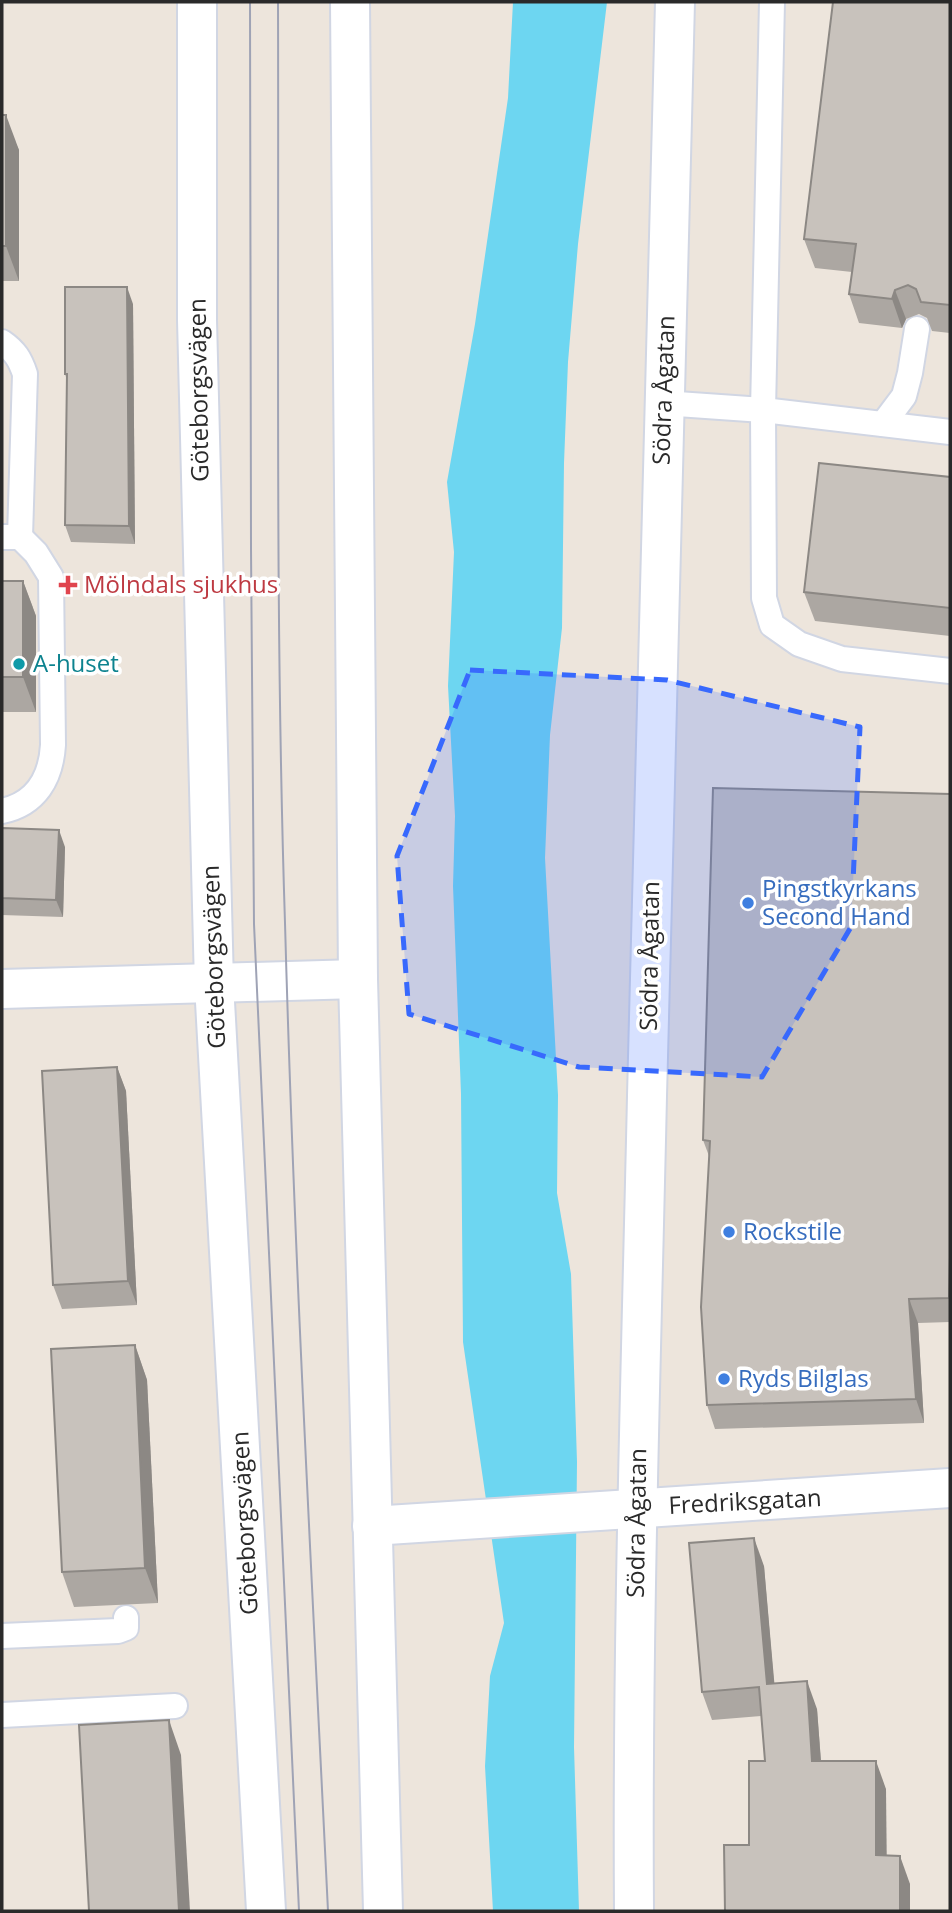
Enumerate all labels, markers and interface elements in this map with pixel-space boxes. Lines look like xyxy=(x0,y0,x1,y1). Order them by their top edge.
street label: Göteborgsvägen xyxy=(179,298,216,482)
street label: Södra Ågatan xyxy=(643,315,682,465)
place label: Mölndals sjukhus xyxy=(84,567,278,600)
marker: Mölndals sjukhus xyxy=(58,575,78,595)
place label: A-huset xyxy=(33,646,119,679)
marker: A-huset xyxy=(11,656,27,672)
street label: Göteborgsvägen xyxy=(193,865,232,1050)
place label: Pingstkyrkans Second Hand xyxy=(762,871,917,932)
street label: Södra Ågatan xyxy=(631,881,666,1031)
marker: Pingstkyrkans Second Hand xyxy=(740,895,756,911)
place label: Rockstile xyxy=(743,1214,842,1247)
marker: Rockstile xyxy=(721,1224,737,1240)
place label: Ryds Bilglas xyxy=(738,1361,869,1394)
marker: Ryds Bilglas xyxy=(716,1371,732,1387)
street label: Göteborgsvägen xyxy=(222,1430,265,1616)
street label: Södra Ågatan xyxy=(618,1448,653,1598)
street label: Fredriksgatan xyxy=(668,1480,822,1521)

